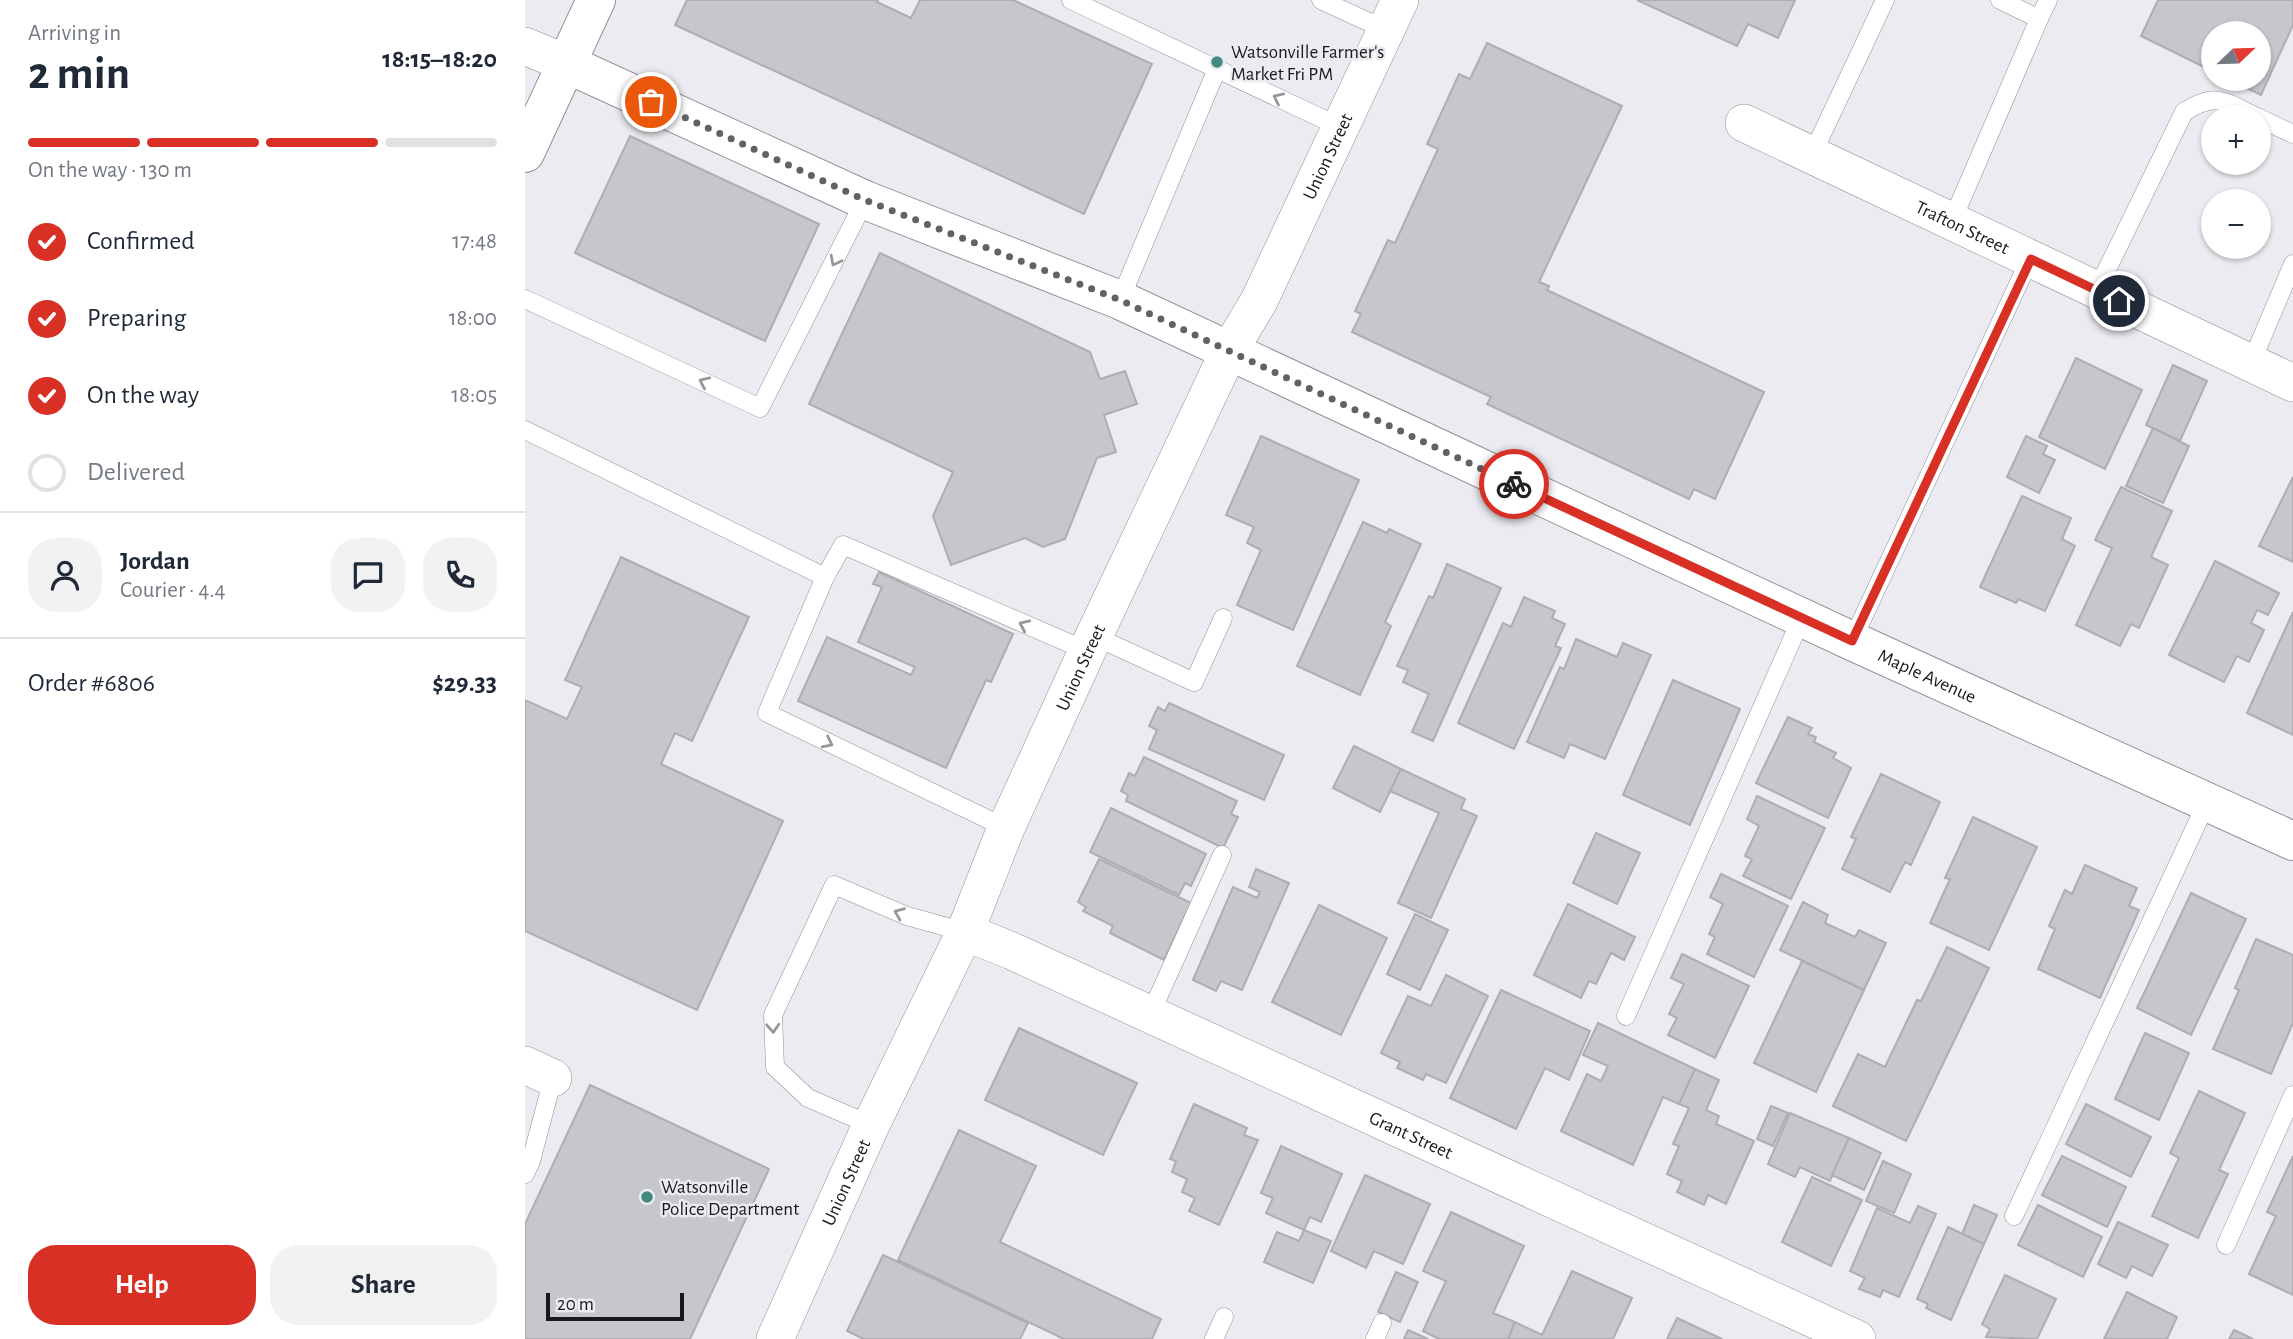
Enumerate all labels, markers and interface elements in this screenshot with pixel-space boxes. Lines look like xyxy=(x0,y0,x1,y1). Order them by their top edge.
north arrow xyxy=(2201,21,2271,91)
map controls xyxy=(2201,21,2271,259)
text: Arriving in xyxy=(28,22,121,45)
place label: Watsonville Farmer's Market Fri PM xyxy=(1231,43,1384,84)
text: 18:15–18:20 xyxy=(382,46,497,72)
text: 2 min xyxy=(28,51,130,97)
marker: Watsonville Farmer's Market Fri PM xyxy=(1209,54,1225,70)
pin xyxy=(621,72,681,132)
icon: bag xyxy=(632,83,670,121)
one-way arrow xyxy=(1273,92,1286,106)
button: + xyxy=(2201,105,2271,175)
street label: Union Street xyxy=(1300,111,1357,203)
text: On the way · 130 m xyxy=(28,159,192,182)
button: − xyxy=(2201,189,2271,259)
street label: Trafton Street xyxy=(1912,198,2012,258)
icon: check xyxy=(28,223,66,261)
text: Confirmed xyxy=(87,228,195,254)
text: 17:48 xyxy=(452,230,497,253)
one-way arrow xyxy=(829,254,843,266)
pin xyxy=(2089,271,2149,331)
icon: home xyxy=(2100,282,2138,320)
icon: check xyxy=(28,300,66,338)
text: Preparing xyxy=(87,305,186,331)
text: 18:00 xyxy=(449,307,497,330)
one-way arrow xyxy=(699,376,711,390)
icon: check xyxy=(28,377,66,415)
text: On the way xyxy=(87,382,199,408)
text: 18:05 xyxy=(451,384,497,407)
courier xyxy=(1479,449,1549,519)
text: Delivered xyxy=(87,459,185,485)
icon: bike xyxy=(1495,465,1533,503)
button: person xyxy=(28,538,102,612)
button: chat xyxy=(331,538,405,612)
button: phone xyxy=(423,538,497,612)
text: Jordan xyxy=(120,548,190,574)
text: Courier · 4.4 xyxy=(120,579,226,602)
one-way arrow xyxy=(1019,619,1031,633)
street label: Union Street xyxy=(1053,622,1109,714)
street label: Maple Avenue xyxy=(1875,646,1979,707)
text: Order #6806 xyxy=(28,670,155,696)
text: $29.33 xyxy=(432,670,497,696)
one-way arrow xyxy=(821,735,833,749)
one-way arrow xyxy=(894,907,906,921)
one-way arrow xyxy=(766,1022,781,1033)
street label: Grant Street xyxy=(1366,1108,1455,1163)
street label: Union Street xyxy=(819,1136,874,1229)
place label: Watsonville Police Department xyxy=(661,1178,799,1219)
marker: Watsonville Police Department xyxy=(639,1189,655,1205)
button: Help xyxy=(28,1245,256,1325)
button: Share xyxy=(270,1245,497,1325)
scale bar xyxy=(546,1290,684,1322)
text: 20 m xyxy=(557,1295,594,1314)

